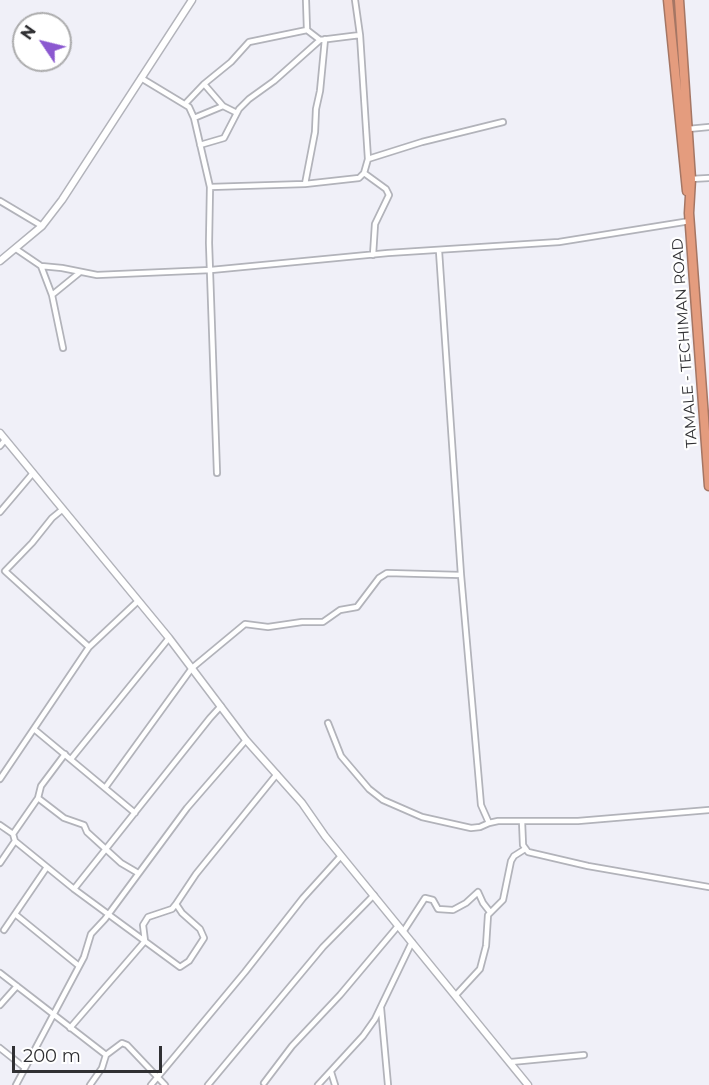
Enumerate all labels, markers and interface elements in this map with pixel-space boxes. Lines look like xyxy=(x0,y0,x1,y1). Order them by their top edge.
north arrow xyxy=(12,12,72,72)
text: N xyxy=(17,22,40,43)
street label: TAMALE - TECHIMAN ROAD xyxy=(669,238,701,448)
scale bar xyxy=(15,1034,165,1072)
text: 200 m xyxy=(23,1045,81,1067)

